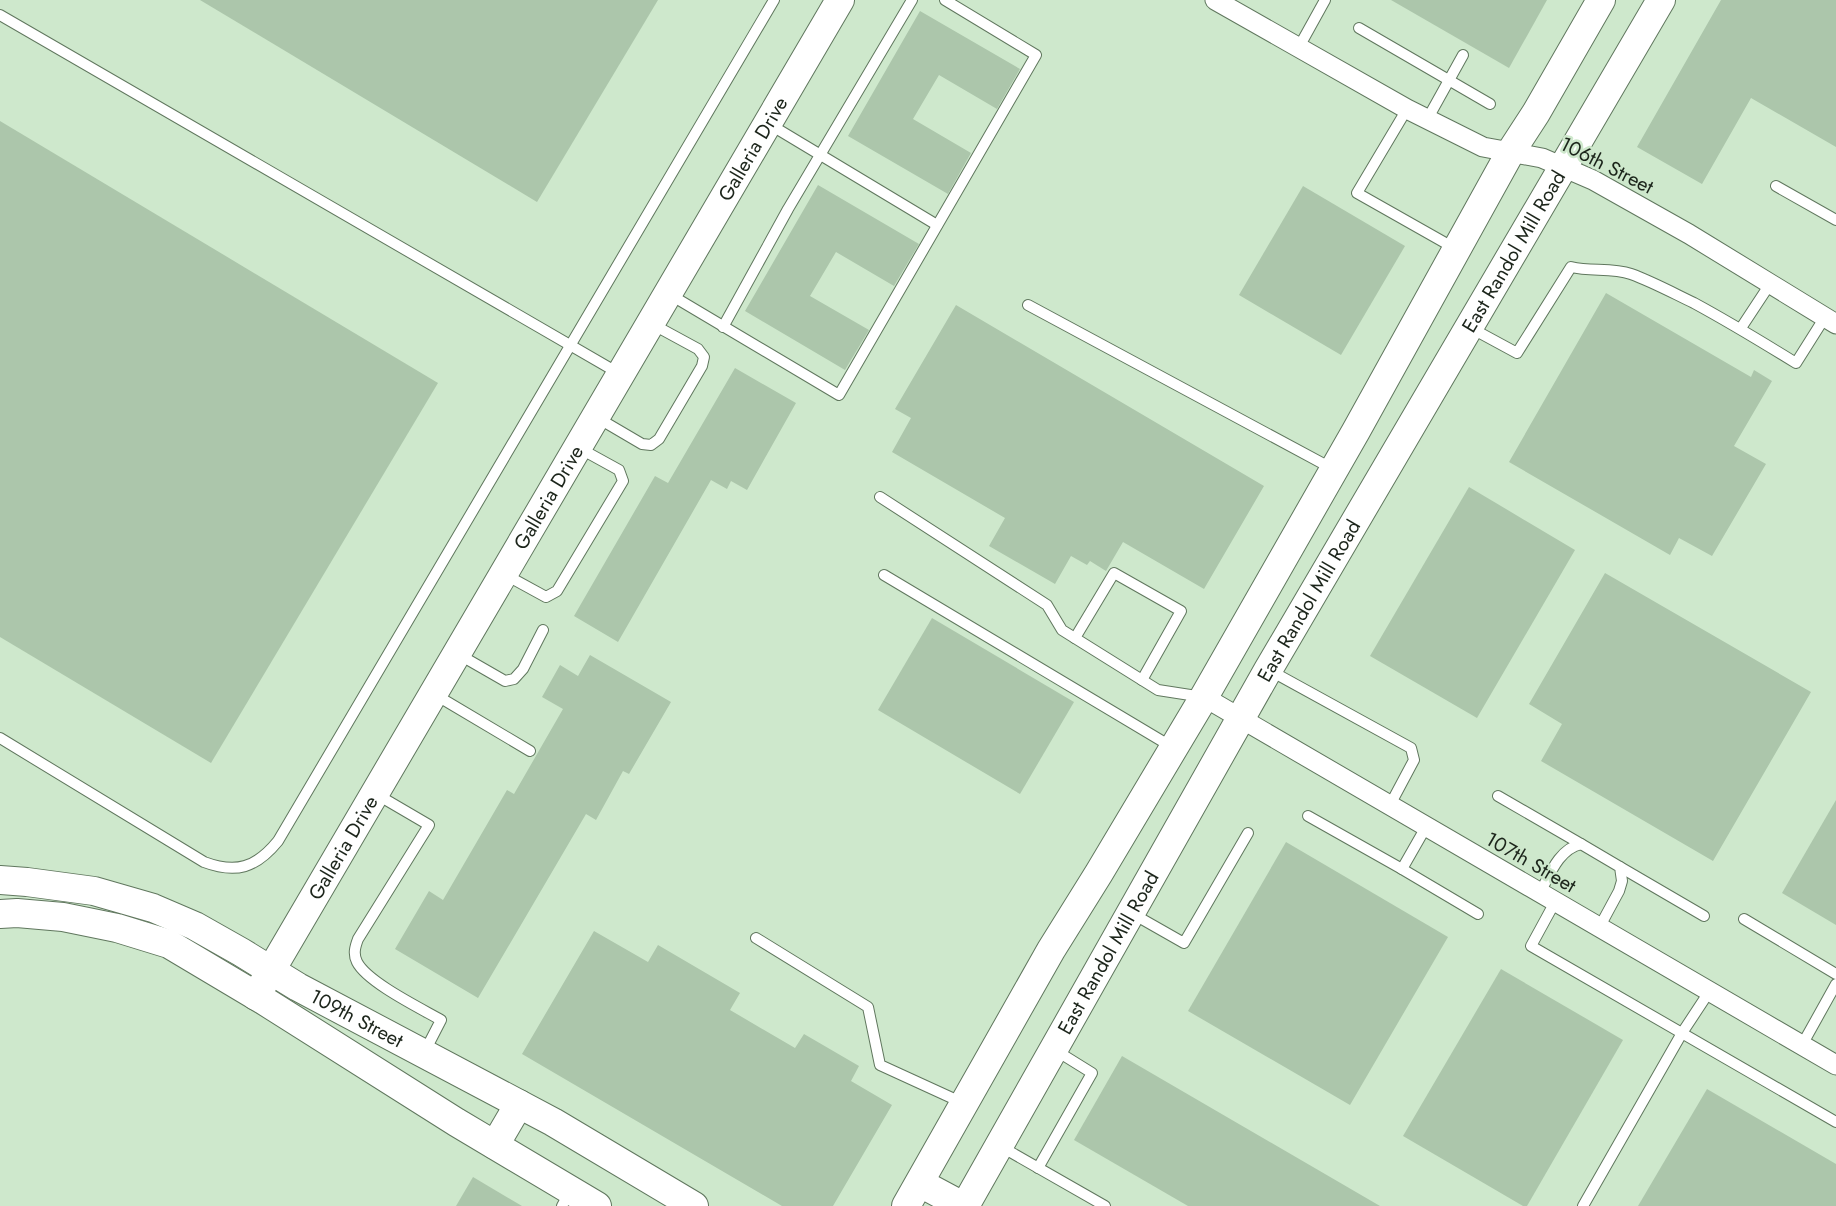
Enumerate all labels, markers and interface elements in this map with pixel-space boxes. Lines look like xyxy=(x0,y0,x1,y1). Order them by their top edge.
street label: Galleria Drive xyxy=(711,91,795,207)
street label: 106th Street xyxy=(1555,129,1659,202)
street label: East Randol Mill Road xyxy=(1455,165,1573,338)
street label: Galleria Drive xyxy=(507,440,591,555)
street label: East Randol Mill Road xyxy=(1250,515,1368,687)
street label: Galleria Drive xyxy=(301,790,385,906)
street label: 107th Street xyxy=(1480,825,1582,900)
street label: East Randol Mill Road xyxy=(1051,866,1166,1040)
street label: 109th Street xyxy=(305,982,408,1055)

